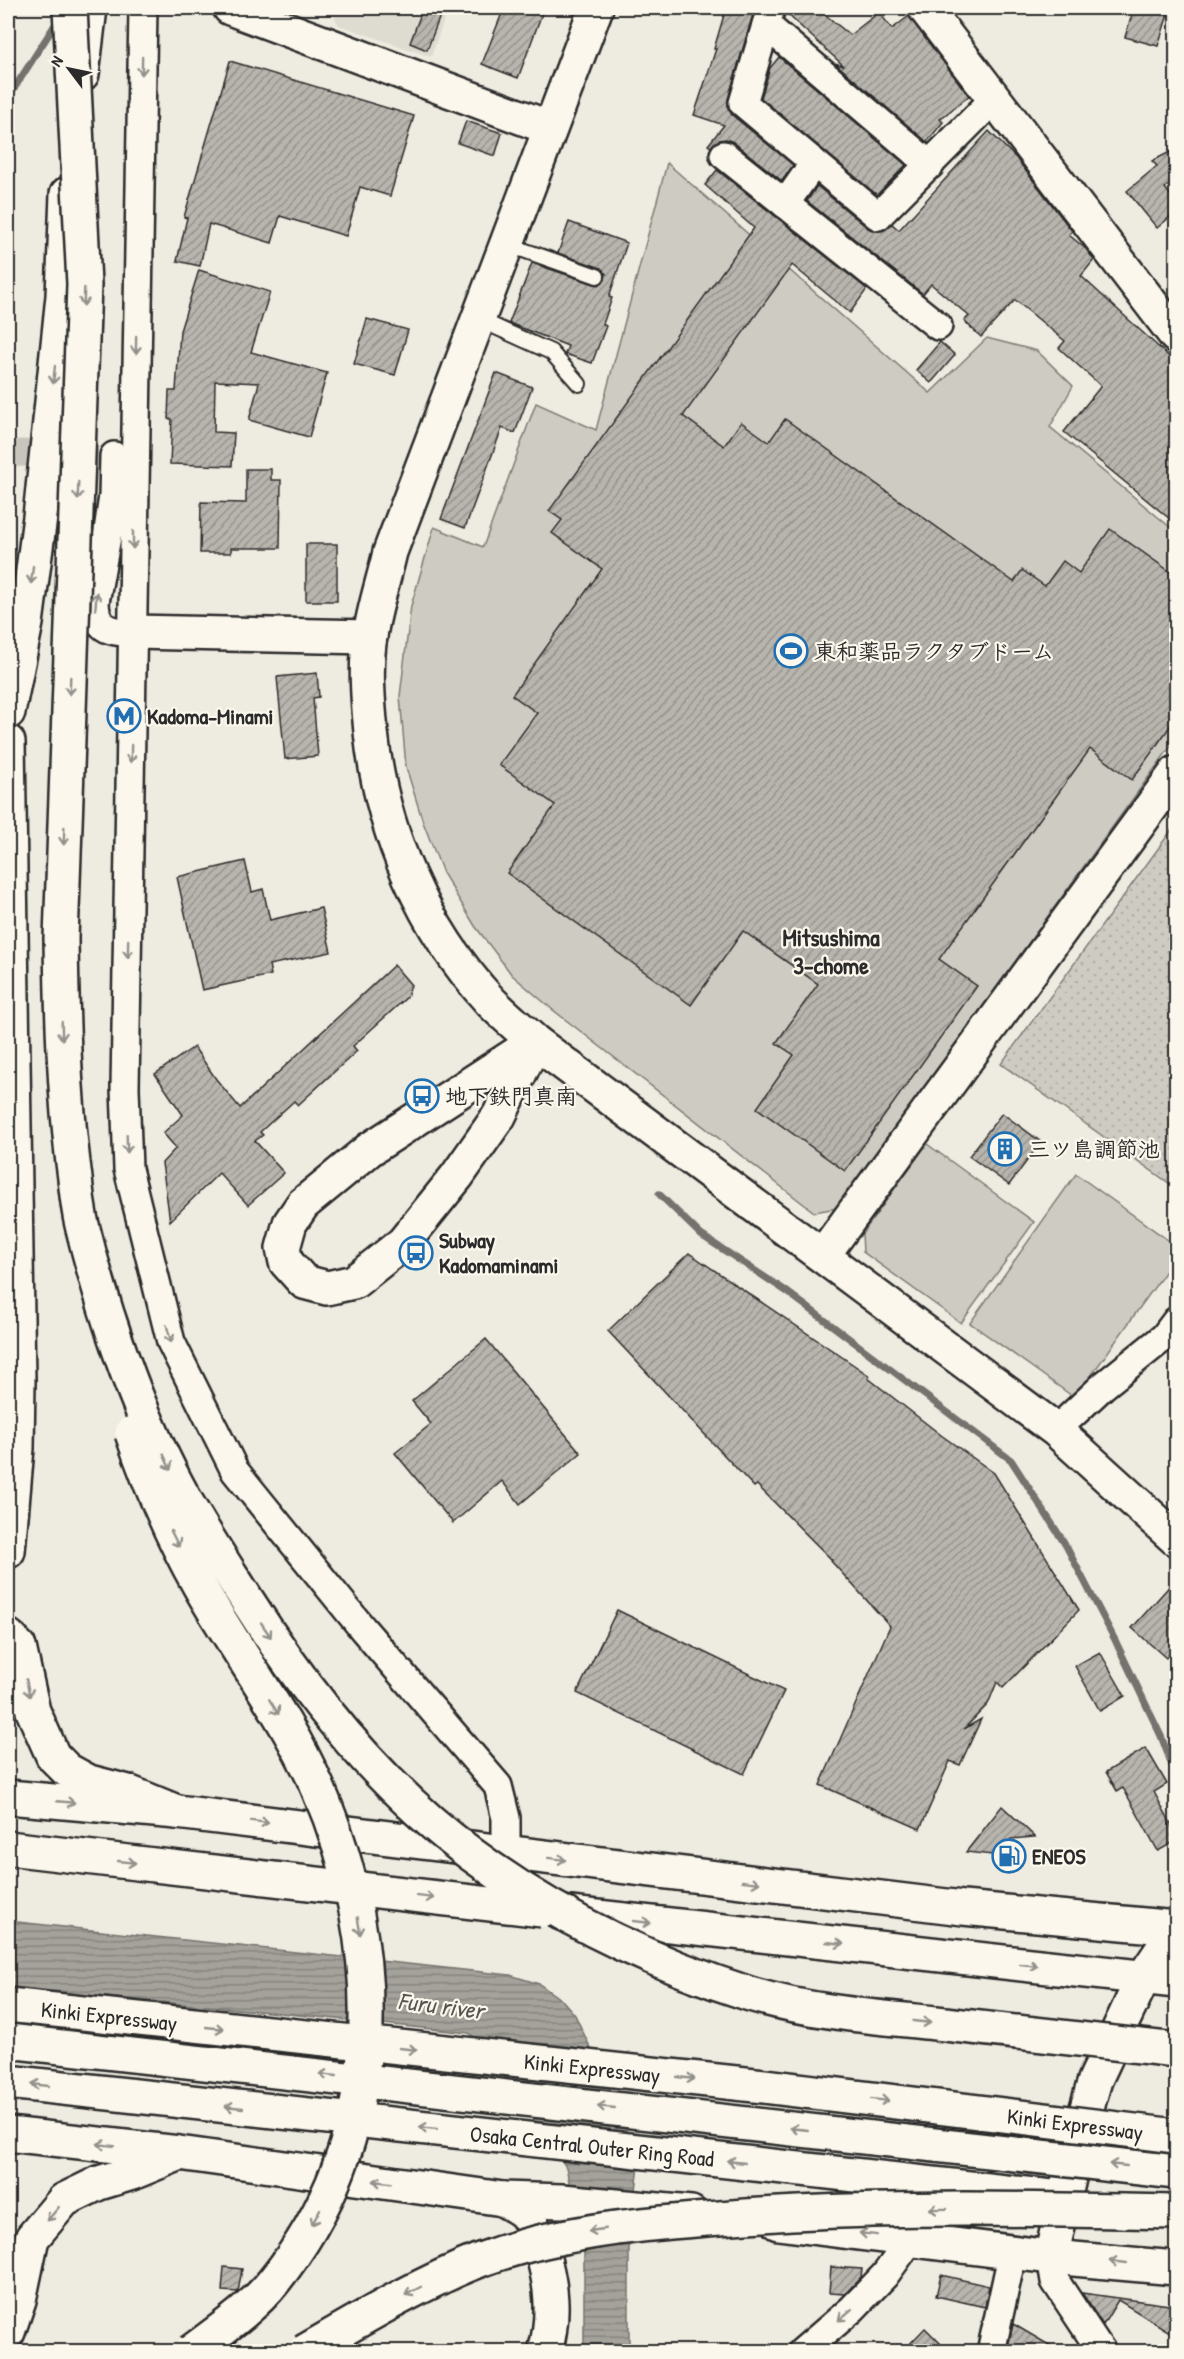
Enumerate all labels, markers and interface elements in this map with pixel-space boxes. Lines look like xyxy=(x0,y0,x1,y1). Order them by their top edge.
north arrow xyxy=(39,39,99,99)
text: N xyxy=(45,51,68,70)
one-way arrow xyxy=(136,55,147,75)
one-way arrow xyxy=(78,286,90,306)
one-way arrow xyxy=(130,334,142,354)
one-way arrow xyxy=(48,364,59,384)
one-way arrow xyxy=(72,481,83,501)
one-way arrow xyxy=(127,529,139,549)
one-way arrow xyxy=(26,565,37,585)
one-way arrow xyxy=(91,592,102,611)
sports icon: 東和薬品ラクタブドーム xyxy=(773,633,809,669)
place label: 東和薬品ラクタブドーム xyxy=(814,636,1054,666)
one-way arrow xyxy=(65,676,76,696)
metro station icon: Kadoma-Minami xyxy=(106,698,142,734)
place label: Kadoma-Minami xyxy=(147,701,274,731)
one-way arrow xyxy=(125,743,137,763)
one-way arrow xyxy=(59,826,70,846)
district label: Mitsushima 3-chome xyxy=(782,921,880,981)
one-way arrow xyxy=(122,938,133,958)
one-way arrow xyxy=(57,1021,68,1041)
bus stop icon: 地下鉄門真南 xyxy=(404,1078,440,1114)
place label: 地下鉄門真南 xyxy=(445,1081,577,1111)
building icon: 三ツ島調節池 xyxy=(987,1131,1023,1167)
one-way arrow xyxy=(122,1133,133,1153)
place label: 三ツ島調節池 xyxy=(1028,1134,1160,1164)
place label: Subway Kadomaminami xyxy=(439,1225,559,1280)
bus stop icon: Subway Kadomaminami xyxy=(398,1235,434,1271)
one-way arrow xyxy=(164,1324,175,1343)
one-way arrow xyxy=(161,1453,173,1471)
one-way arrow xyxy=(170,1529,181,1547)
one-way arrow xyxy=(260,1621,272,1637)
one-way arrow xyxy=(23,1678,34,1698)
one-way arrow xyxy=(268,1698,280,1715)
one-way arrow xyxy=(55,1797,75,1808)
one-way arrow xyxy=(249,1817,269,1828)
fuel station icon: ENEOS xyxy=(991,1838,1027,1874)
place label: ENEOS xyxy=(1032,1841,1086,1871)
one-way arrow xyxy=(547,1854,567,1865)
one-way arrow xyxy=(116,1857,136,1868)
one-way arrow xyxy=(741,1877,760,1888)
one-way arrow xyxy=(414,1891,434,1902)
one-way arrow xyxy=(354,1916,365,1936)
one-way arrow xyxy=(631,1916,651,1927)
one-way arrow xyxy=(825,1938,845,1949)
one-way arrow xyxy=(1019,1960,1039,1971)
water label: Furu river xyxy=(396,1984,488,2026)
street label: Kinki Expressway xyxy=(39,1994,179,2038)
one-way arrow xyxy=(912,2017,932,2028)
one-way arrow xyxy=(204,2022,224,2033)
one-way arrow xyxy=(398,2043,418,2054)
street label: Kinki Expressway xyxy=(522,2046,662,2090)
one-way arrow xyxy=(319,2069,339,2080)
one-way arrow xyxy=(675,2072,695,2083)
one-way arrow xyxy=(31,2080,51,2091)
one-way arrow xyxy=(869,2094,889,2105)
one-way arrow xyxy=(225,2101,245,2112)
one-way arrow xyxy=(596,2101,616,2112)
street label: Kinki Expressway xyxy=(1005,2101,1145,2147)
street label: Osaka Central Outer Ring Road xyxy=(469,2118,716,2174)
one-way arrow xyxy=(419,2122,439,2133)
one-way arrow xyxy=(790,2123,810,2134)
one-way arrow xyxy=(96,2139,116,2150)
one-way arrow xyxy=(726,2156,746,2167)
one-way arrow xyxy=(1109,2159,1129,2170)
one-way arrow xyxy=(373,2177,393,2188)
one-way arrow xyxy=(929,2203,949,2215)
one-way arrow xyxy=(46,2206,59,2222)
one-way arrow xyxy=(310,2208,322,2226)
one-way arrow xyxy=(588,2225,608,2236)
one-way arrow xyxy=(858,2228,878,2239)
one-way arrow xyxy=(1109,2256,1129,2267)
one-way arrow xyxy=(405,2285,422,2297)
one-way arrow xyxy=(838,2308,853,2322)

